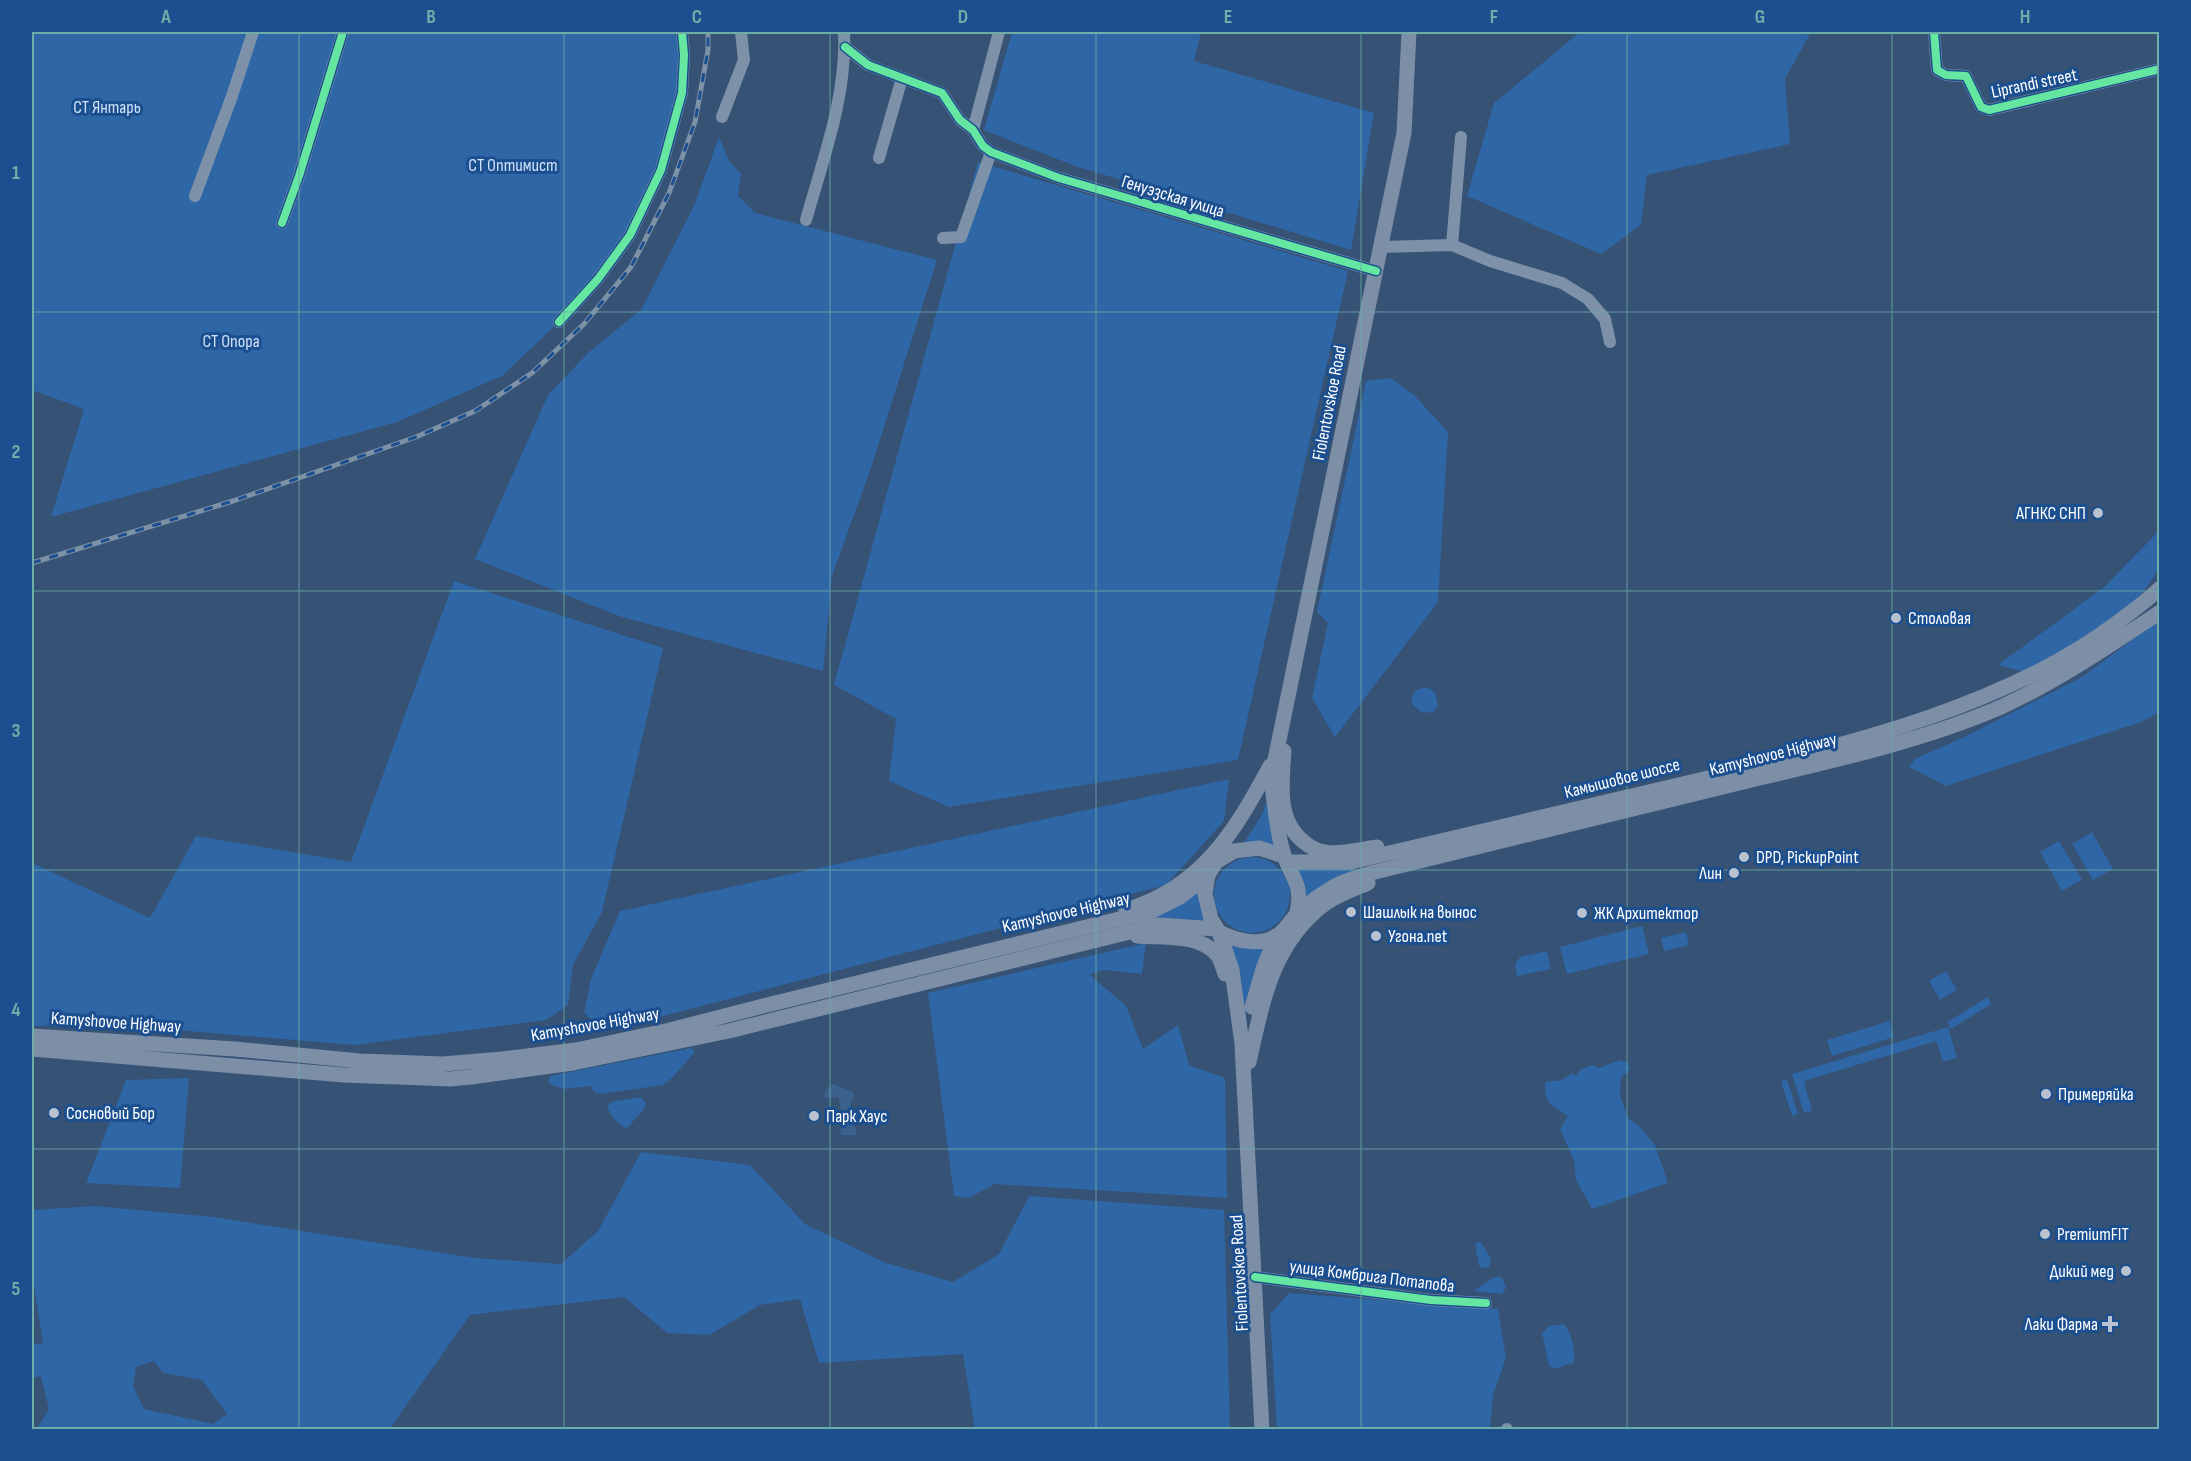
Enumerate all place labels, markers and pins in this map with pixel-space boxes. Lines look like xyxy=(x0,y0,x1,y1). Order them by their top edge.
place label: АГНКС СНП xyxy=(2015,503,2086,524)
marker: АГНКС СНП xyxy=(2091,506,2105,520)
place label: Столовая xyxy=(1908,608,1971,629)
marker: Столовая xyxy=(1889,611,1903,625)
place label: DPD, PickupPoint xyxy=(1756,847,1859,868)
marker: DPD, PickupPoint xyxy=(1737,850,1751,864)
place label: Лин xyxy=(1698,863,1722,884)
marker: Лин xyxy=(1727,866,1741,880)
place label: Шашлык на вынос xyxy=(1363,902,1477,923)
place label: ЖК Архитектор xyxy=(1594,903,1698,924)
marker: Шашлык на вынос xyxy=(1344,905,1358,919)
marker: ЖК Архитектор xyxy=(1575,906,1589,920)
place label: Угона.net xyxy=(1388,926,1448,947)
marker: Угона.net xyxy=(1369,929,1383,943)
place label: Примеряйка xyxy=(2058,1084,2134,1105)
marker: Примеряйка xyxy=(2039,1087,2053,1101)
place label: Сосновый Бор xyxy=(66,1103,155,1124)
marker: Сосновый Бор xyxy=(47,1106,61,1120)
place label: Парк Хаус xyxy=(826,1106,888,1127)
marker: Парк Хаус xyxy=(807,1109,821,1123)
place label: PremiumFIT xyxy=(2057,1224,2129,1245)
marker: PremiumFIT xyxy=(2038,1227,2052,1241)
place label: Дикий мед xyxy=(2050,1261,2114,1282)
marker: Дикий мед xyxy=(2119,1264,2133,1278)
place label: Лаки Фарма xyxy=(2024,1314,2098,1335)
marker: Лаки Фарма xyxy=(2103,1317,2117,1331)

